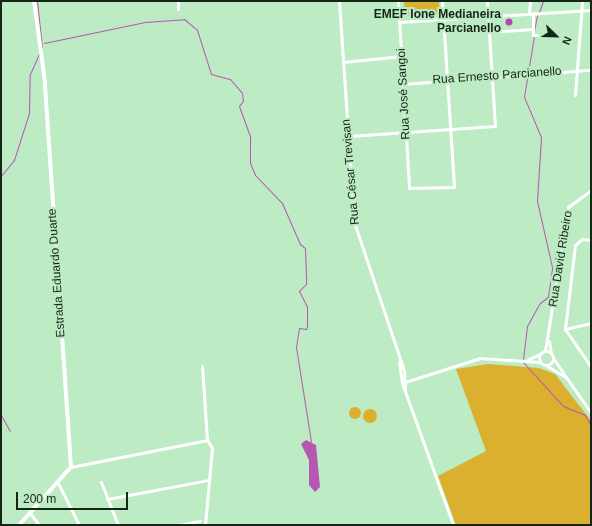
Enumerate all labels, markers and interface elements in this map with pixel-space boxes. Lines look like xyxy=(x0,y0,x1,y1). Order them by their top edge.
place label: EMEF Ione Medianeira Parcianello xyxy=(374,8,501,36)
north arrow xyxy=(536,16,576,56)
marker: EMEF Ione Medianeira Parcianello xyxy=(504,17,514,27)
text: N xyxy=(560,35,574,47)
street label: Rua José Sangoi xyxy=(394,48,414,140)
street label: Rua Ernesto Parcianello xyxy=(432,64,562,88)
street label: Rua César Trevisan xyxy=(339,118,363,226)
street label: Estrada Eduardo Duarte xyxy=(45,208,69,338)
street label: Rua David Ribeiro xyxy=(546,210,576,308)
scale bar xyxy=(18,484,130,510)
text: 200 m xyxy=(23,492,56,506)

